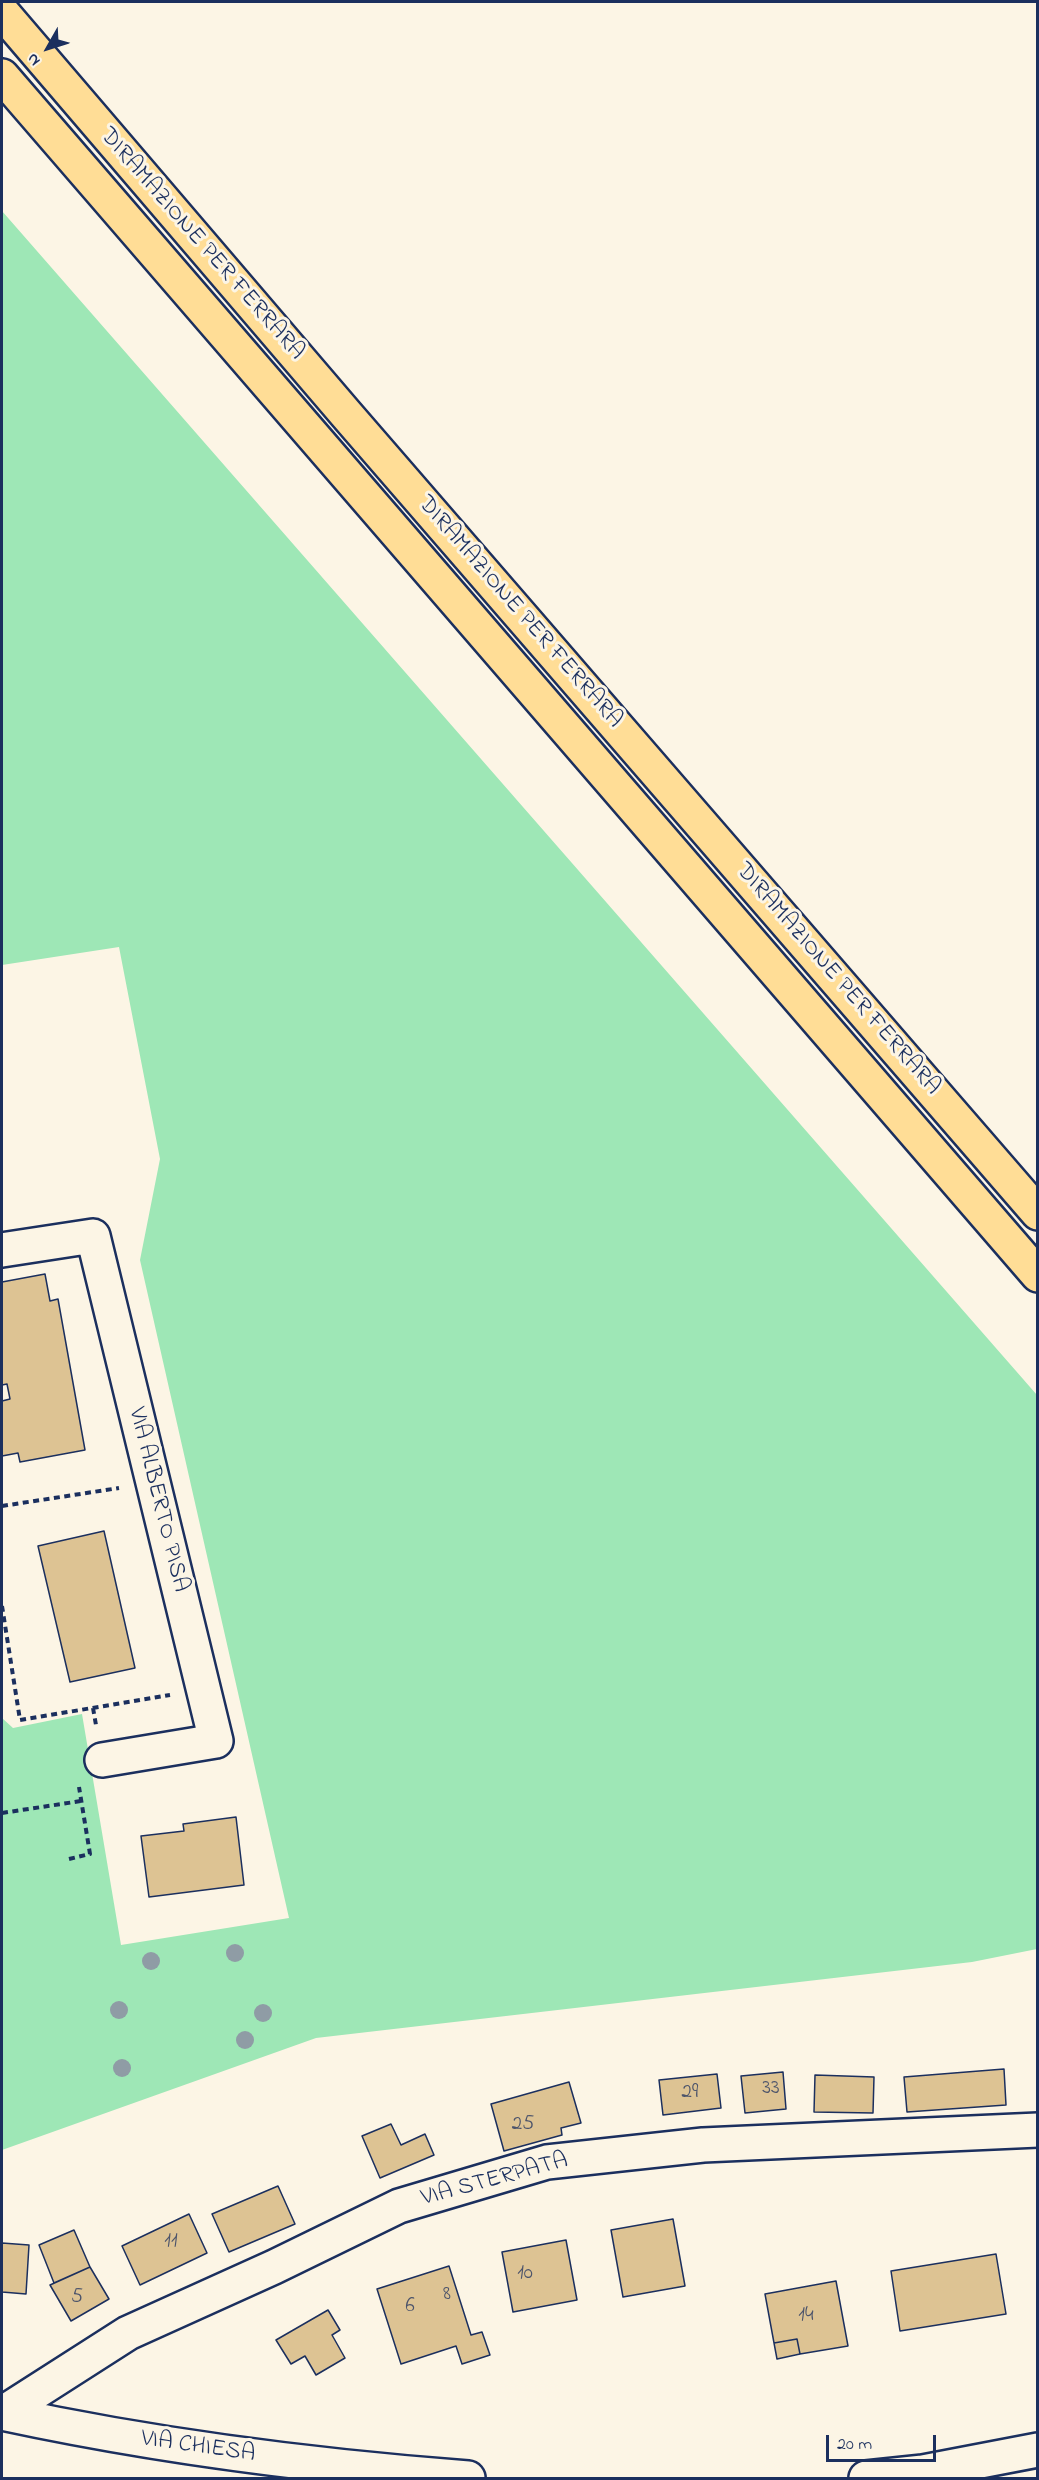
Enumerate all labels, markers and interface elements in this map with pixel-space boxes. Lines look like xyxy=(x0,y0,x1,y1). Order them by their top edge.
north arrow xyxy=(18,18,78,78)
text: N xyxy=(21,48,47,71)
street label: DIRAMAZIONE PER FERRARA xyxy=(92,123,310,367)
street label: DIRAMAZIONE PER FERRARA xyxy=(410,491,628,735)
street label: DIRAMAZIONE PER FERRARA xyxy=(728,858,946,1102)
street label: VIA ALBERTO PISA xyxy=(120,1405,194,1595)
house number: 33 xyxy=(762,2077,780,2103)
house number: 29 xyxy=(682,2081,698,2107)
house number: 25 xyxy=(512,2113,534,2139)
street label: VIA STERPATA xyxy=(419,2148,571,2214)
house number: 11 xyxy=(164,2230,178,2256)
house number: 10 xyxy=(517,2262,533,2288)
house number: 8 xyxy=(443,2283,451,2309)
house number: 5 xyxy=(71,2286,83,2312)
house number: 6 xyxy=(405,2295,415,2321)
house number: 14 xyxy=(798,2304,814,2330)
scale bar xyxy=(829,2423,938,2461)
street label: VIA CHIESA xyxy=(139,2426,257,2470)
text: 20 m xyxy=(837,2432,872,2458)

